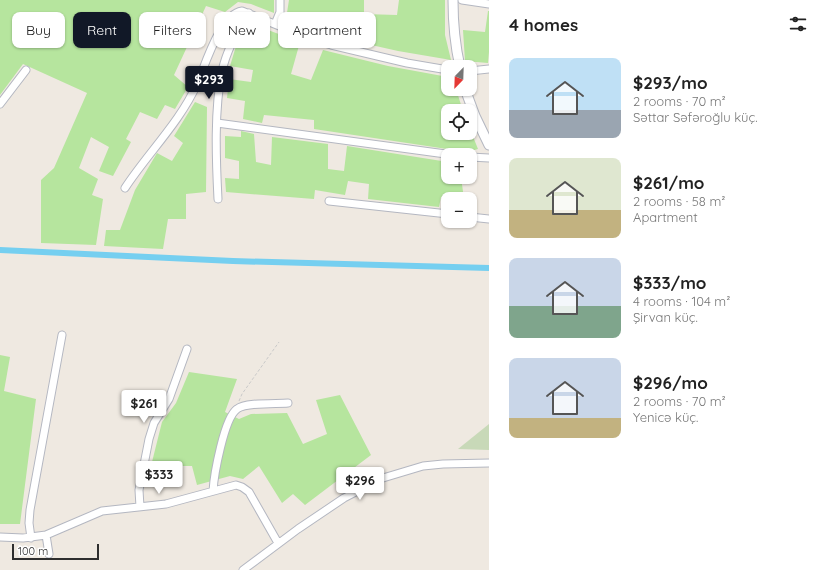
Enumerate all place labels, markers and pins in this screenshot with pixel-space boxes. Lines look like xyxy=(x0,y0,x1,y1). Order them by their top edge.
pin: $293 xyxy=(185,66,233,100)
pin: $261 xyxy=(120,390,168,424)
pin: $333 xyxy=(135,461,183,495)
pin: $296 xyxy=(336,467,384,501)

